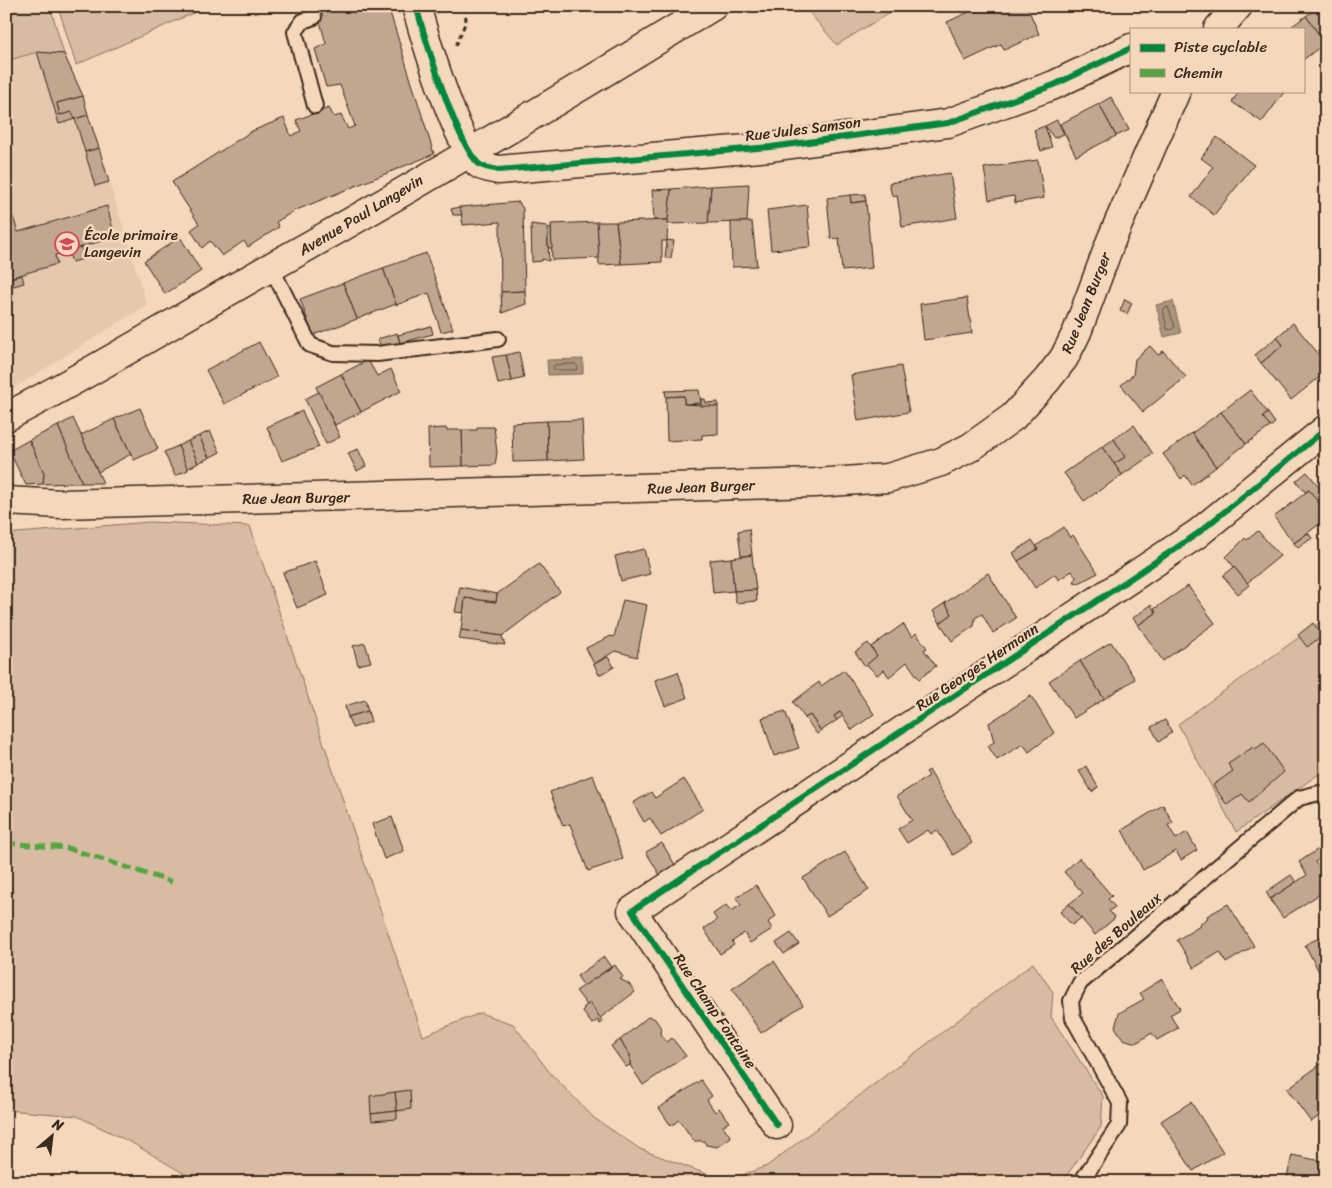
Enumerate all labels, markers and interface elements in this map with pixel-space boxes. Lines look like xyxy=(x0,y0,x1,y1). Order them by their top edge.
legend xyxy=(1130,28,1304,92)
text: Piste cyclable xyxy=(1174,34,1267,60)
text: Chemin xyxy=(1174,60,1223,86)
street label: Rue Jules Samson xyxy=(744,109,862,149)
street label: Avenue Paul Langevin xyxy=(293,167,428,263)
place label: École primaire Langevin xyxy=(84,222,178,265)
school or university icon: École primaire Langevin xyxy=(54,231,80,257)
street label: Rue Jean Burger xyxy=(1054,248,1118,358)
street label: Rue Jean Burger xyxy=(647,472,756,502)
street label: Rue Jean Burger xyxy=(242,484,351,512)
street label: Rue Georges Hermann xyxy=(910,616,1044,718)
street label: Rue des Bouleaux xyxy=(1064,885,1168,980)
street label: Rue Champ Fontaine xyxy=(667,948,764,1074)
north arrow xyxy=(28,1110,78,1160)
text: N xyxy=(47,1111,68,1138)

